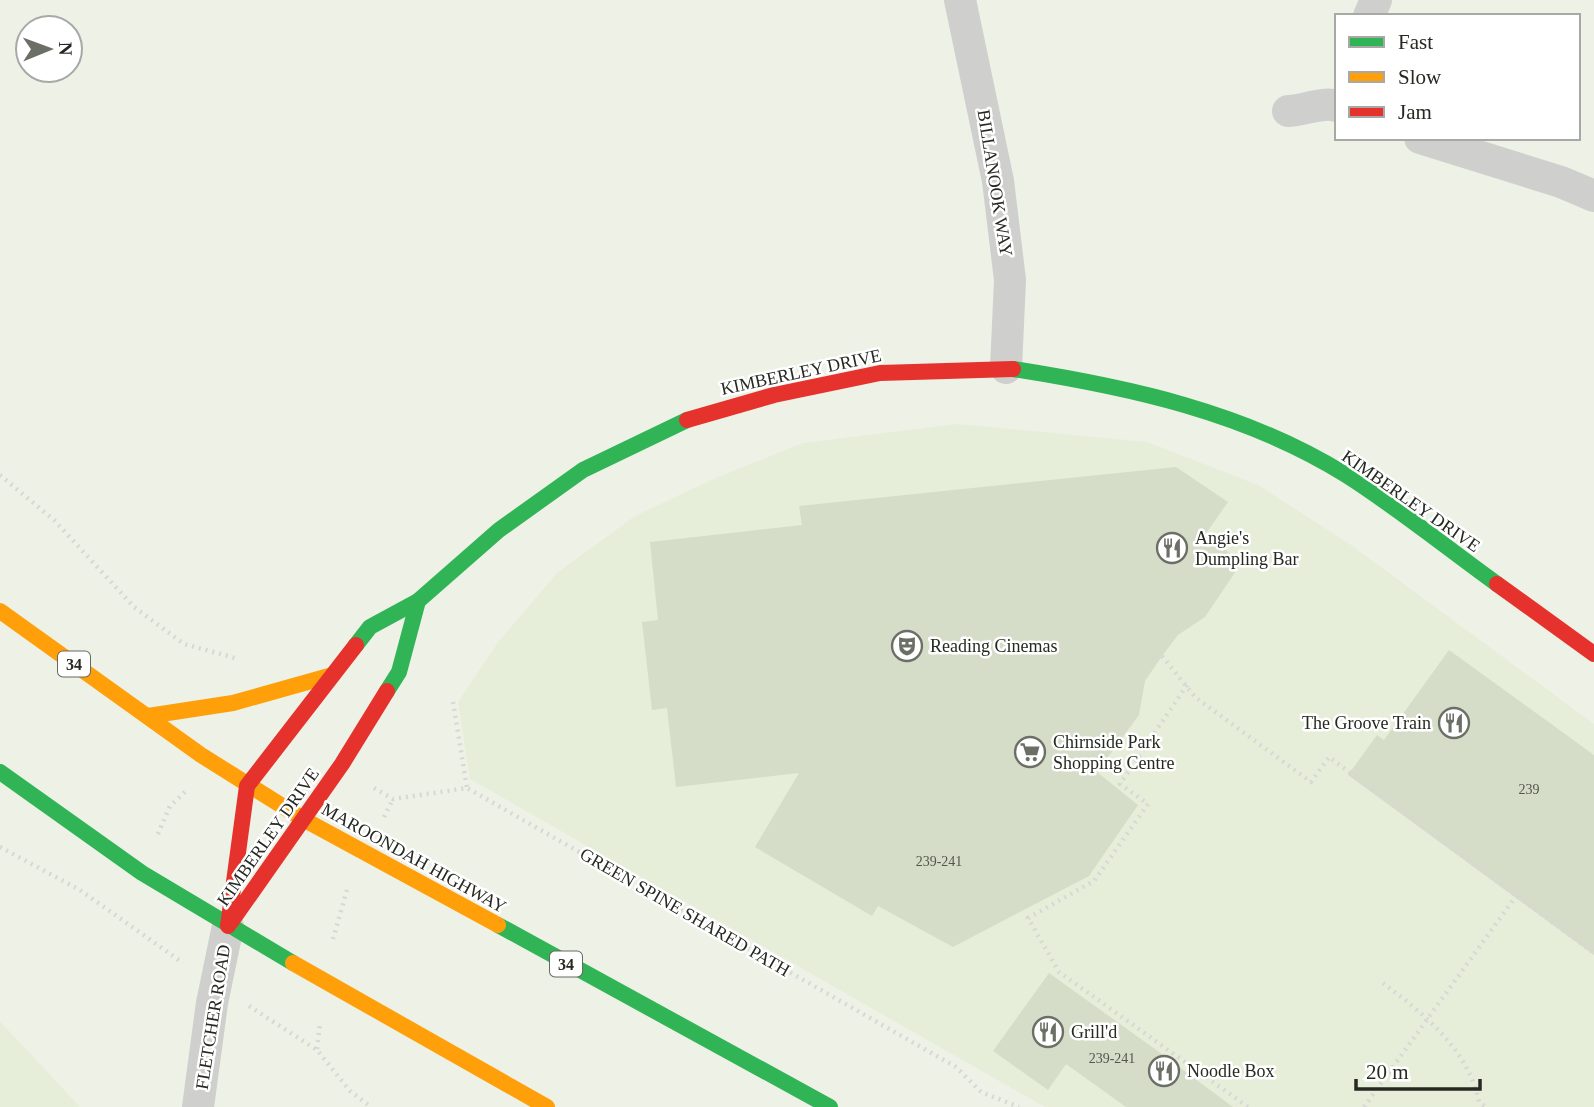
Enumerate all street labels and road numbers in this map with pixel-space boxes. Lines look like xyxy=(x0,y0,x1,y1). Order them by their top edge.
street label: BILLANOOK WAY xyxy=(974,108,1016,258)
street label: KIMBERLEY DRIVE xyxy=(719,345,883,399)
street label: KIMBERLEY DRIVE xyxy=(1338,446,1484,556)
road number: 34 xyxy=(58,652,90,677)
street label: KIMBERLEY DRIVE xyxy=(213,764,323,910)
street label: MAROONDAH HIGHWAY xyxy=(318,799,510,917)
street label: GREEN SPINE SHARED PATH xyxy=(577,844,793,980)
street label: FLETCHER ROAD xyxy=(192,943,234,1091)
road number: 34 xyxy=(550,952,582,976)

